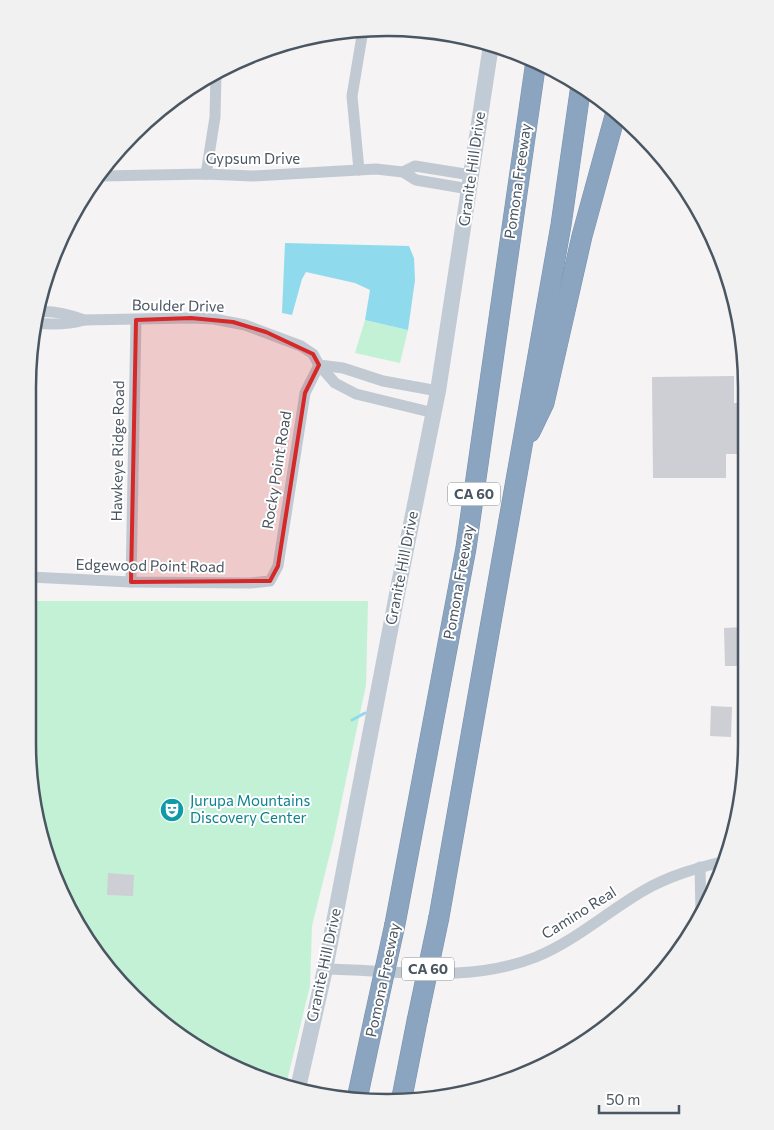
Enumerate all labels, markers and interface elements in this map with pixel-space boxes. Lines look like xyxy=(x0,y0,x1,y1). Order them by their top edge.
street label: Granite Hill Drive xyxy=(454,110,488,227)
street label: Pomona Freeway xyxy=(500,122,534,240)
street label: Gypsum Drive xyxy=(206,149,300,167)
street label: Boulder Drive xyxy=(132,295,225,315)
street label: Hawkeye Ridge Road xyxy=(107,380,127,522)
street label: Rocky Point Road xyxy=(258,410,294,530)
road number: CA 60 xyxy=(448,482,500,506)
street label: Granite Hill Drive xyxy=(381,509,421,626)
street label: Pomona Freeway xyxy=(439,523,477,641)
street label: Edgewood Point Road xyxy=(75,555,225,575)
place label: Jurupa Mountains Discovery Center xyxy=(190,791,310,826)
theatre icon: Jurupa Mountains Discovery Center xyxy=(159,797,185,823)
street label: Camino Real xyxy=(538,882,619,942)
street label: Granite Hill Drive xyxy=(302,906,344,1023)
street label: Pomona Freeway xyxy=(361,921,403,1039)
road number: CA 60 xyxy=(402,958,454,981)
scale bar xyxy=(599,1082,679,1114)
text: 50 m xyxy=(606,1090,640,1108)

